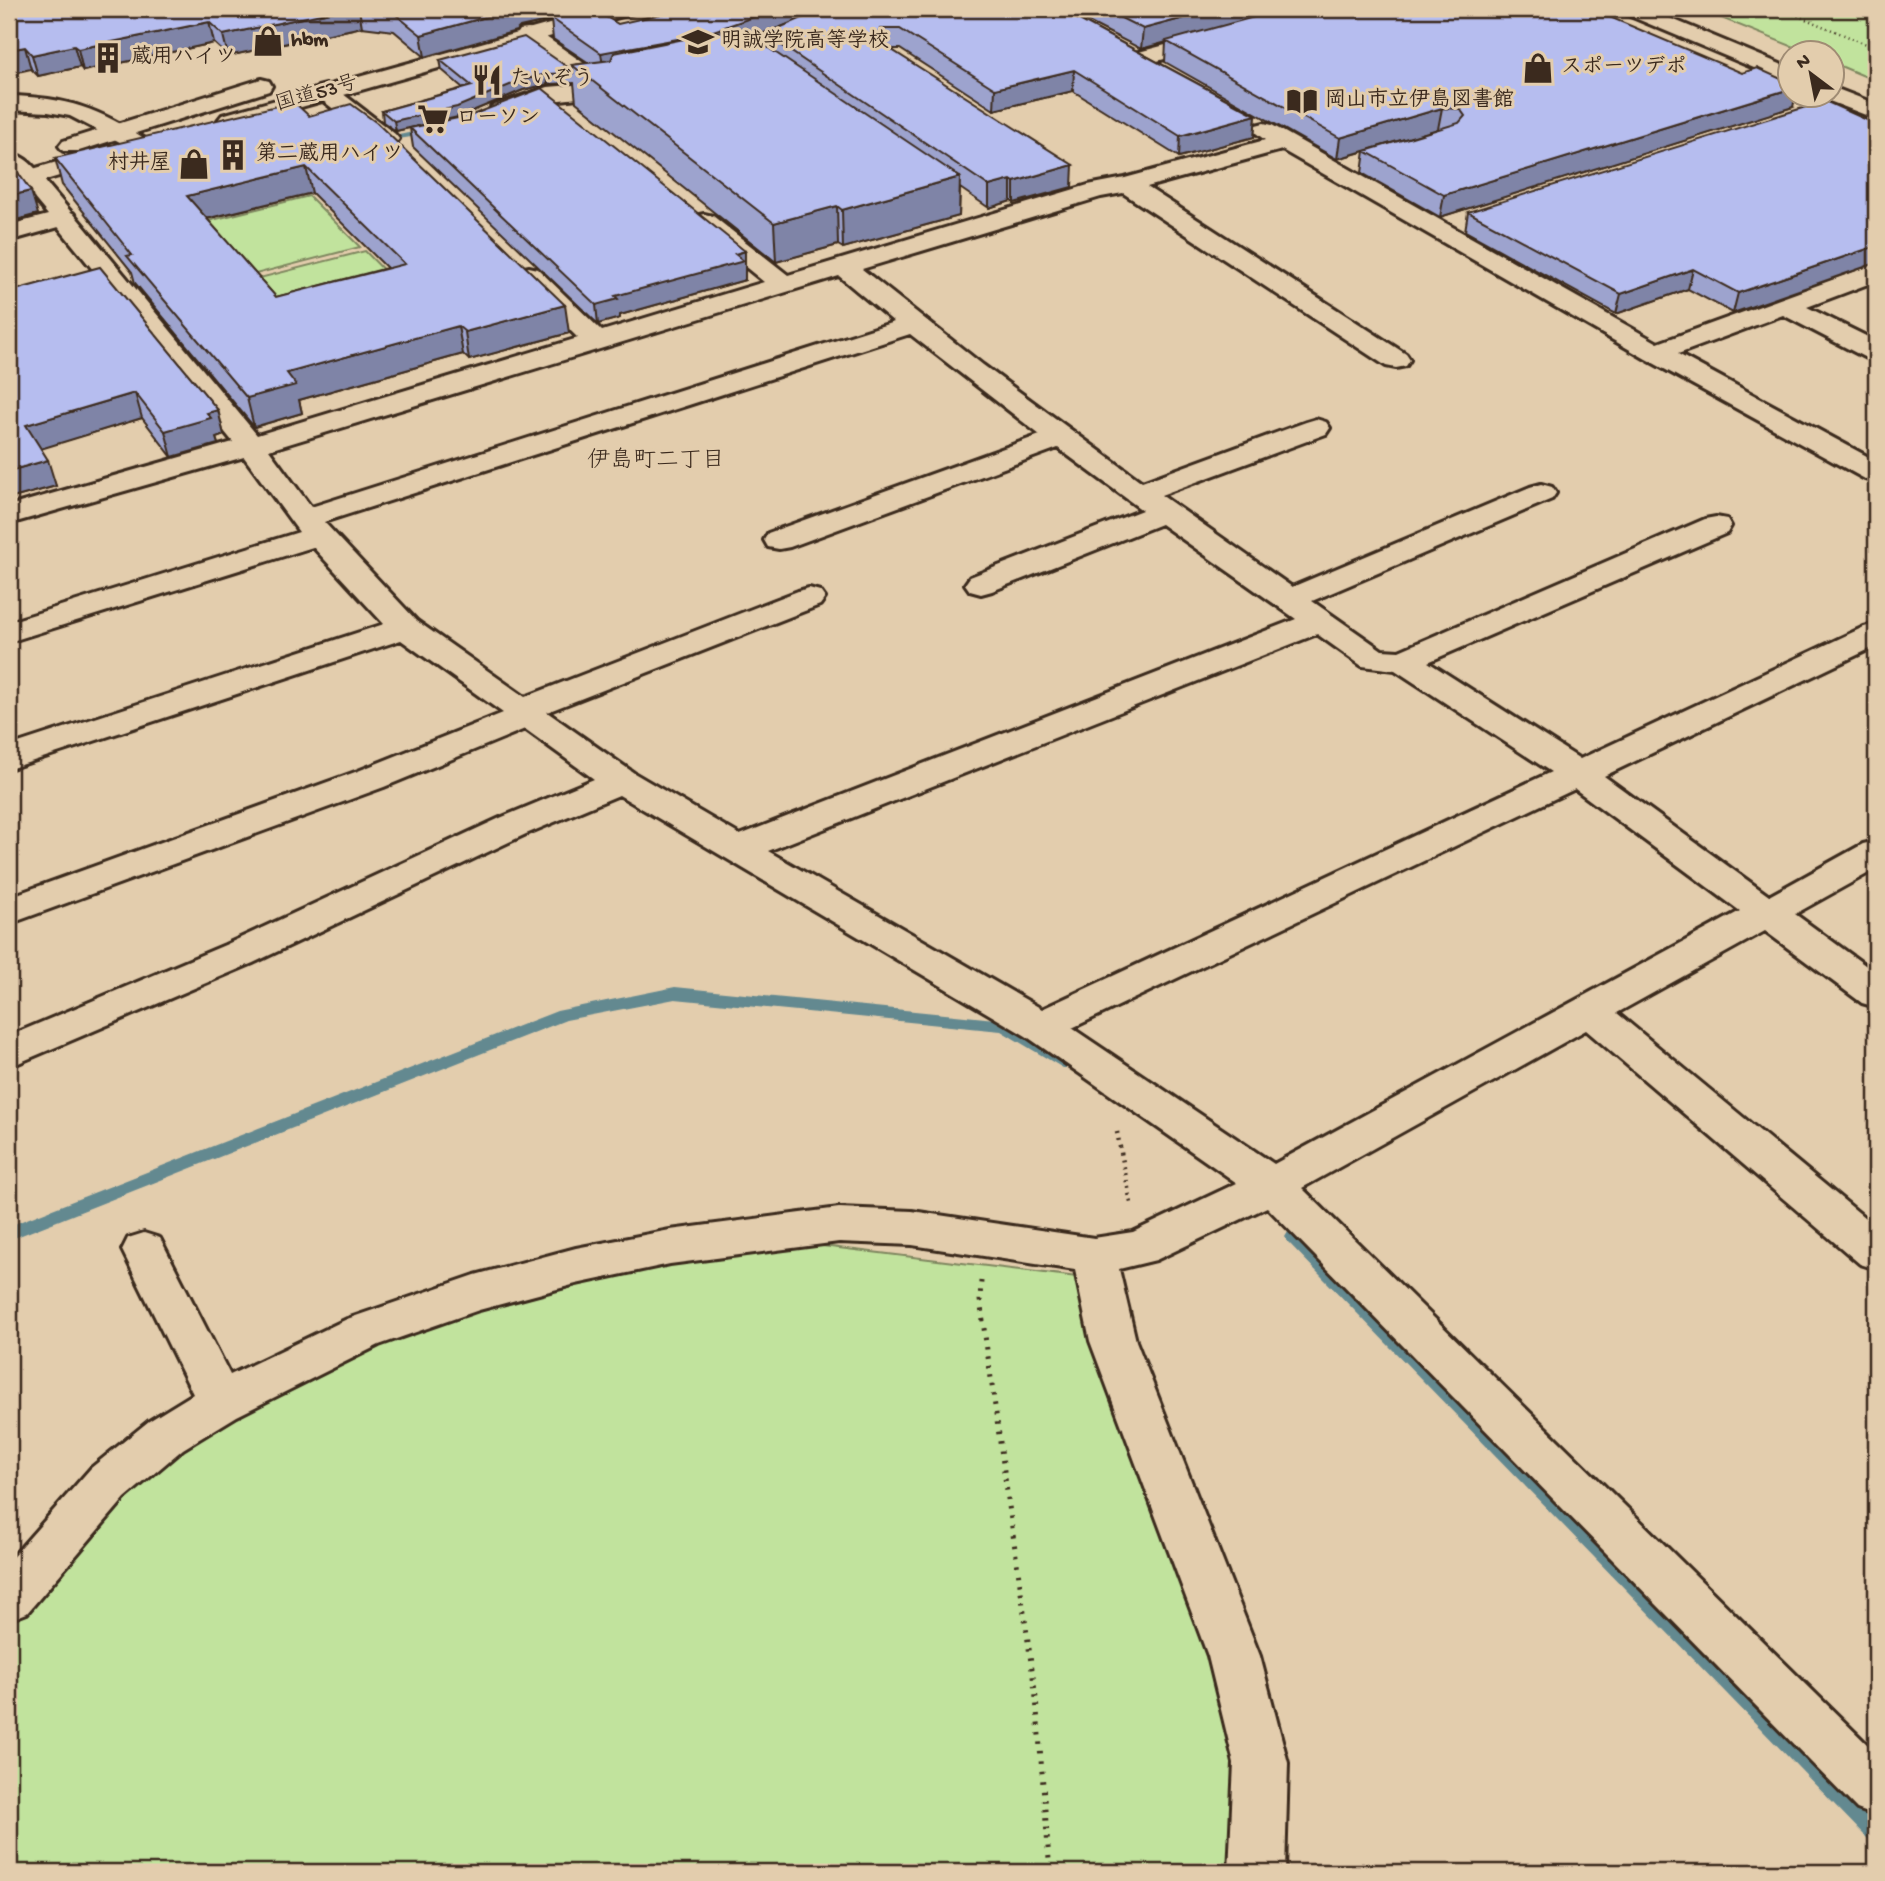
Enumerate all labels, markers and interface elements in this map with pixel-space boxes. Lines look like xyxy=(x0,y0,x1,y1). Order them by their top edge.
shop icon: hbm xyxy=(251,24,285,58)
school or university icon: 明誠学院高等学校 xyxy=(681,25,715,59)
place label: 明誠学院高等学校 xyxy=(721,28,889,55)
place label: hbm xyxy=(291,29,328,54)
north arrow xyxy=(1776,38,1846,108)
building icon: 蔵用ハイツ xyxy=(91,41,125,75)
place label: 蔵用ハイツ xyxy=(131,44,236,71)
text: N xyxy=(1792,50,1815,76)
shop icon: スポーツデポ xyxy=(1521,51,1555,85)
place label: スポーツデポ xyxy=(1561,55,1687,81)
restaurant icon: たいぞう xyxy=(470,63,504,97)
place label: たいぞう xyxy=(510,67,594,93)
street label: 国道53号 xyxy=(272,70,361,119)
library icon: 岡山市立伊島図書館 xyxy=(1285,84,1319,118)
place label: 岡山市立伊島図書館 xyxy=(1325,87,1514,114)
supermarket icon: ローソン xyxy=(416,102,450,136)
place label: ローソン xyxy=(456,107,540,132)
building icon: 第二蔵用ハイツ xyxy=(216,138,250,172)
place label: 第二蔵用ハイツ xyxy=(256,141,403,168)
shop icon: 村井屋 xyxy=(177,147,211,181)
place label: 村井屋 xyxy=(108,150,171,177)
district label: 伊島町二丁目 xyxy=(587,447,725,475)

